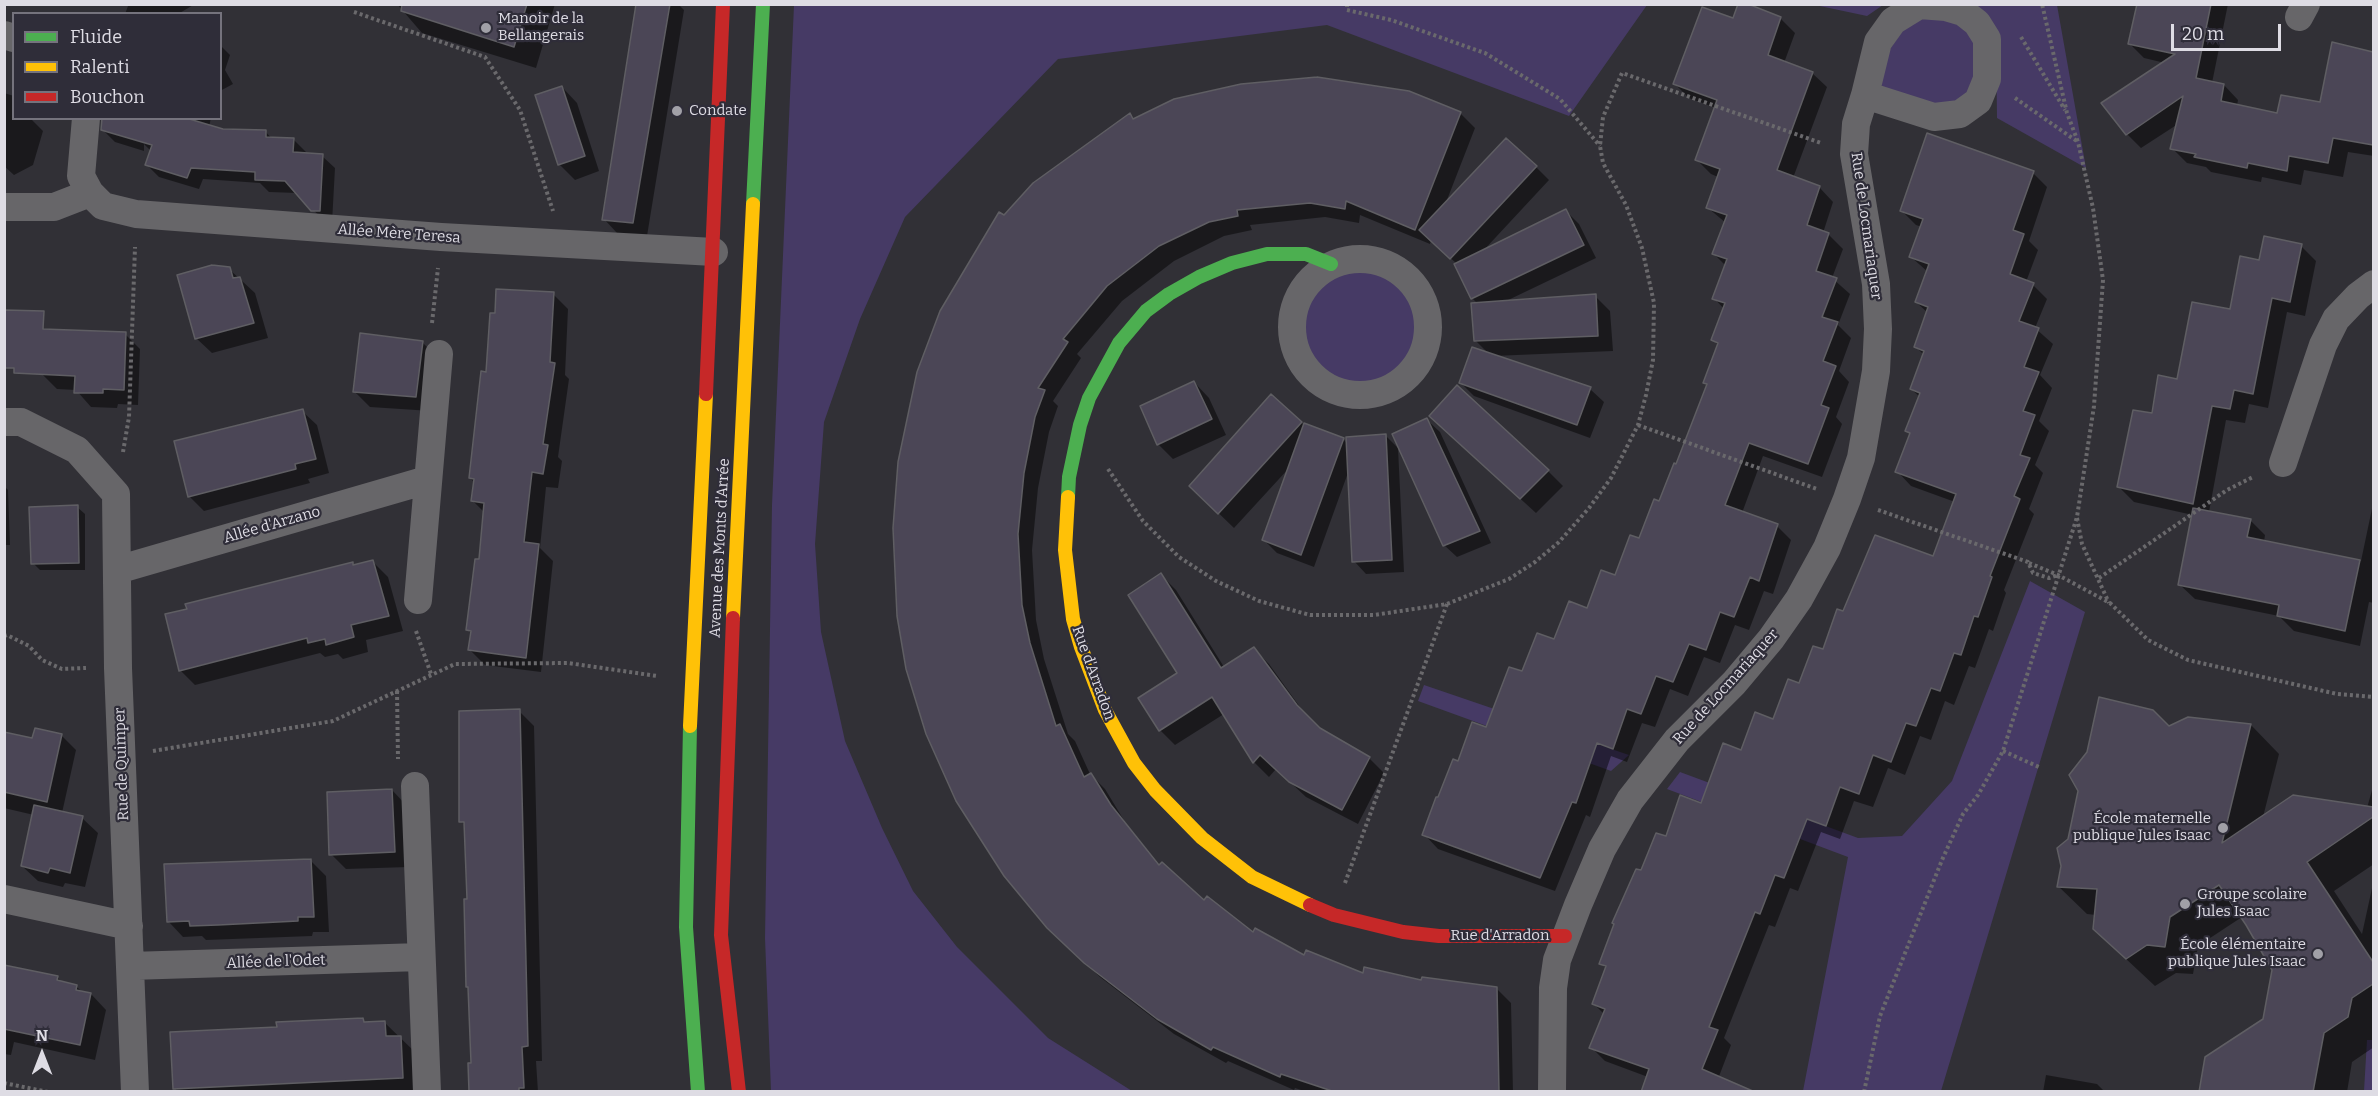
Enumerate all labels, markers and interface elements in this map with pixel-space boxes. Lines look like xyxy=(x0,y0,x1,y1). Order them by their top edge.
place label: Manoir de la Bellangerais xyxy=(498,10,584,45)
legend xyxy=(12,12,222,120)
scale bar xyxy=(2174,12,2284,50)
marker: Manoir de la Bellangerais xyxy=(479,21,493,35)
text: 20 m xyxy=(2182,23,2224,45)
text: Fluide xyxy=(70,26,122,48)
text: Ralenti xyxy=(70,56,130,78)
text: Bouchon xyxy=(70,86,145,108)
place label: Condate xyxy=(689,102,747,120)
marker: Condate xyxy=(670,104,684,118)
street label: Rue de Locmariaquer xyxy=(1847,151,1885,301)
street label: Allée Mère Teresa xyxy=(337,221,461,247)
street label: Avenue des Monts d'Arrée xyxy=(706,458,734,638)
street label: Allée d'Arzano xyxy=(222,503,322,547)
street label: Rue d'Arradon xyxy=(1068,623,1118,723)
street label: Rue de Locmariaquer xyxy=(1670,626,1782,748)
street label: Rue de Quimper xyxy=(111,707,133,821)
place label: École maternelle publique Jules Isaac xyxy=(2073,810,2211,845)
marker: École maternelle publique Jules Isaac xyxy=(2216,821,2230,835)
place label: Groupe scolaire Jules Isaac xyxy=(2197,886,2307,921)
marker: Groupe scolaire Jules Isaac xyxy=(2178,897,2192,911)
street label: Rue d'Arradon xyxy=(1451,927,1549,945)
place label: École élémentaire publique Jules Isaac xyxy=(2168,936,2306,971)
marker: École élémentaire publique Jules Isaac xyxy=(2311,947,2325,961)
street label: Allée de l'Odet xyxy=(226,951,326,973)
north arrow xyxy=(12,1024,72,1084)
text: N xyxy=(36,1026,48,1045)

